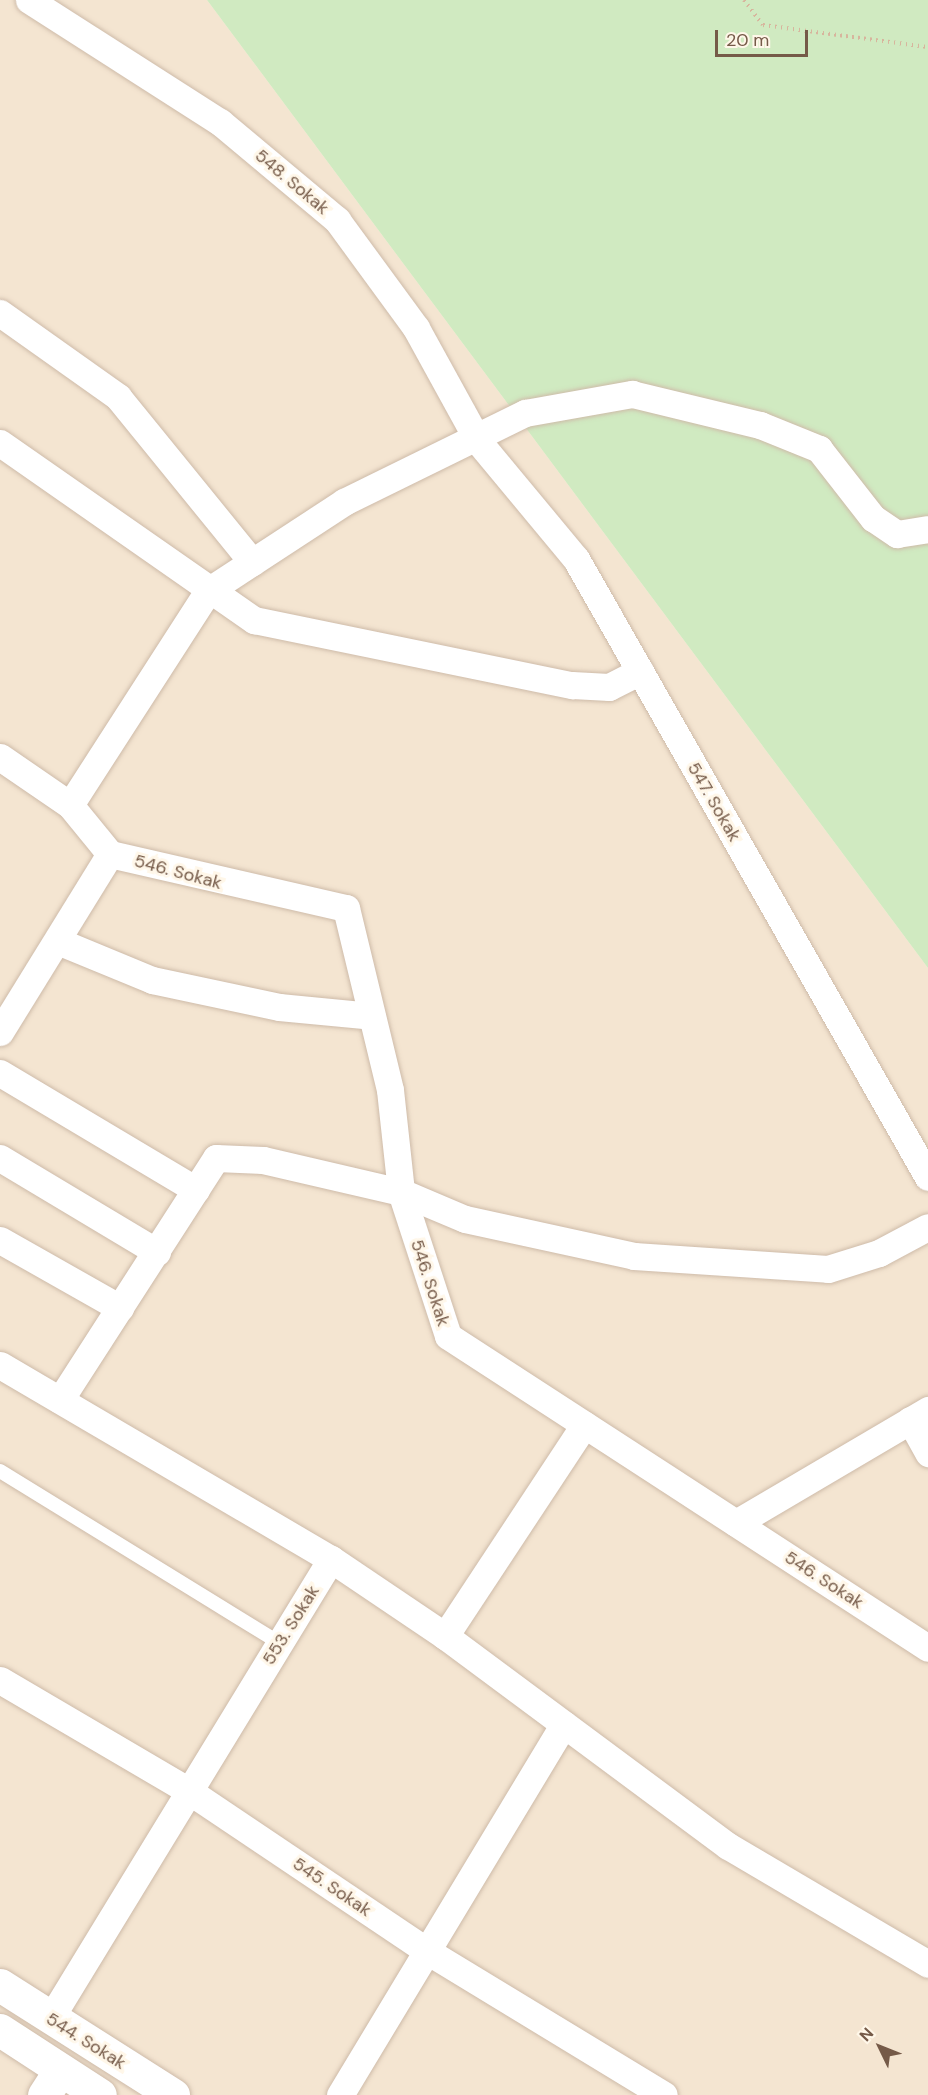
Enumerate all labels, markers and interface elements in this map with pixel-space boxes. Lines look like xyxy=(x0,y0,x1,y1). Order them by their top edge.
scale bar xyxy=(718,18,811,56)
text: 20 m xyxy=(726,28,769,52)
street label: 548. Sokak xyxy=(251,145,333,219)
street label: 547. Sokak xyxy=(683,759,745,845)
street label: 546. Sokak xyxy=(132,850,224,894)
street label: 546. Sokak xyxy=(406,1237,454,1329)
street label: 546. Sokak xyxy=(780,1546,868,1614)
street label: 553. Sokak xyxy=(258,1581,324,1669)
street label: 545. Sokak xyxy=(289,1853,375,1921)
street label: 544. Sokak xyxy=(42,2008,130,2074)
north arrow xyxy=(850,2017,910,2077)
text: N xyxy=(855,2023,878,2046)

